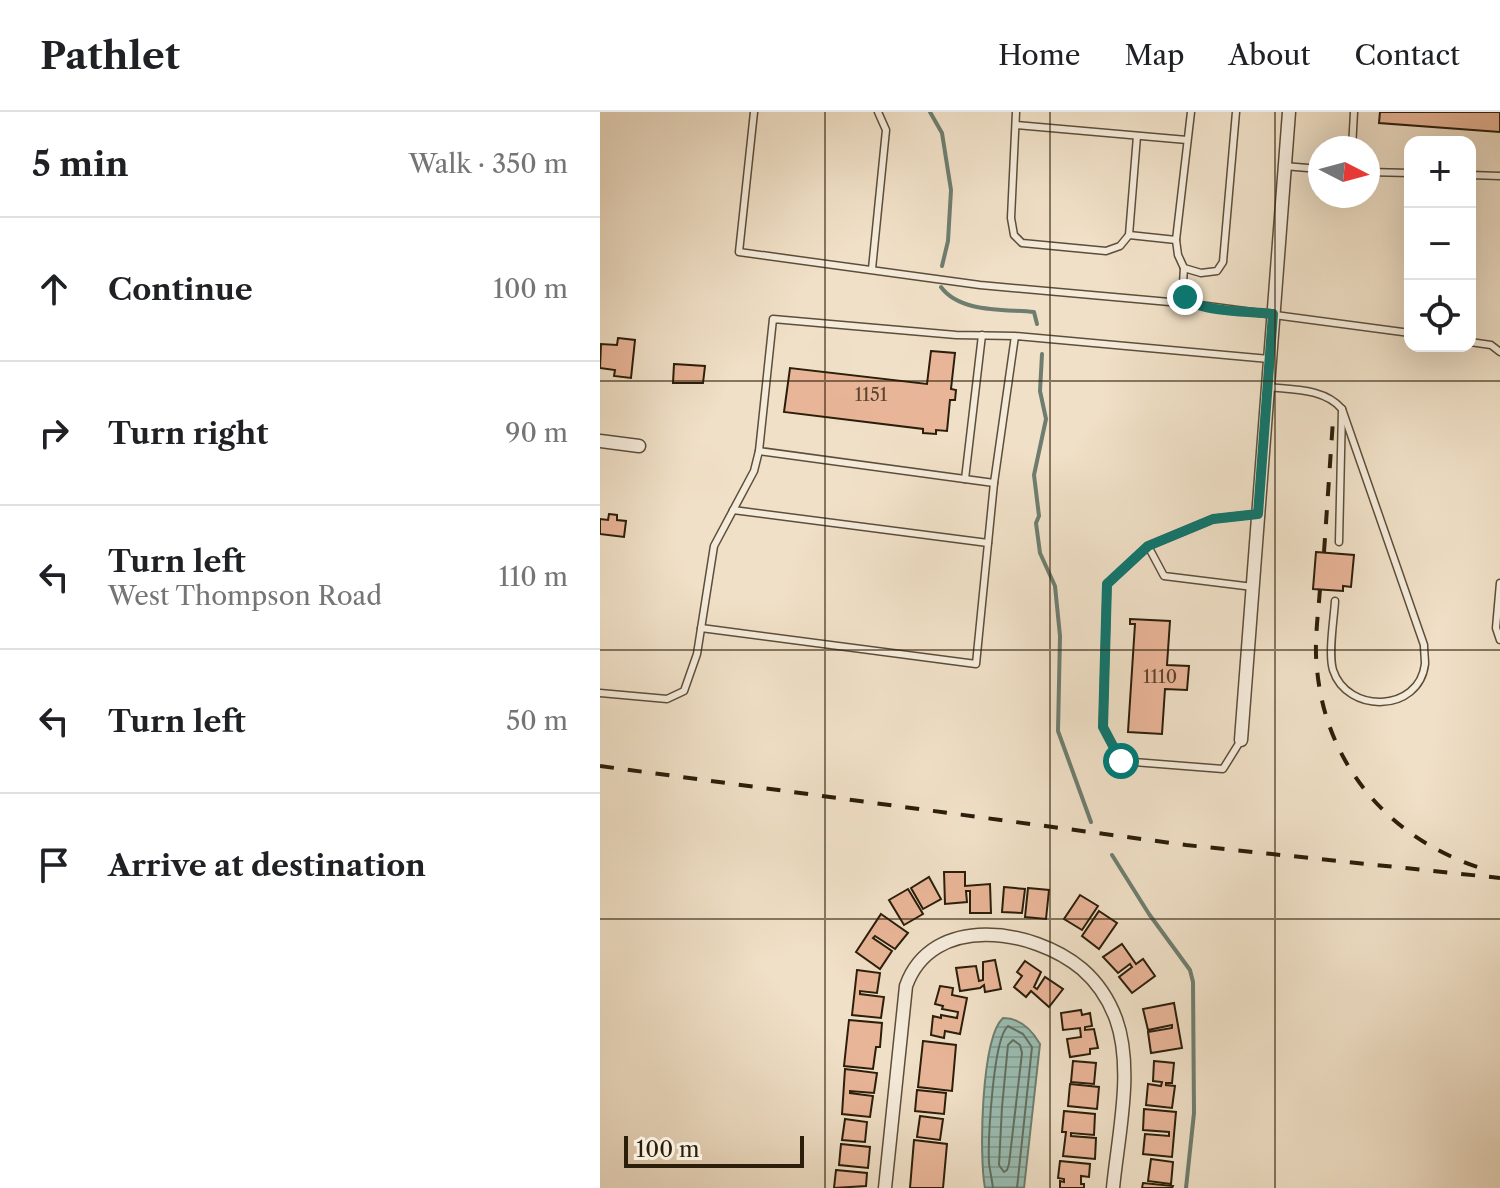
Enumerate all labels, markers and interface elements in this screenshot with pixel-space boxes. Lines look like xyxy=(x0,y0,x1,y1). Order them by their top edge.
text: Pathlet xyxy=(40,32,180,79)
text: Home xyxy=(998,38,1080,72)
text: Map xyxy=(1124,38,1184,72)
text: About xyxy=(1228,38,1310,72)
text: Contact xyxy=(1354,38,1460,72)
north arrow xyxy=(1308,136,1380,208)
map controls xyxy=(1404,136,1476,352)
button: + xyxy=(1404,136,1476,208)
text: 5 min xyxy=(32,143,129,185)
text: Walk · 350 m xyxy=(409,148,568,180)
button: − xyxy=(1404,208,1476,280)
icon: ahead xyxy=(32,267,76,311)
text: Continue xyxy=(108,271,253,308)
text: 100 m xyxy=(493,273,568,305)
route end xyxy=(1167,279,1203,315)
button: locate xyxy=(1404,280,1476,352)
house number: 1151 xyxy=(855,384,888,406)
icon: right xyxy=(32,411,76,455)
text: Turn right xyxy=(108,415,268,452)
text: 90 m xyxy=(505,417,568,449)
text: Turn left xyxy=(108,543,245,580)
icon: left xyxy=(32,555,76,599)
text: 110 m xyxy=(499,561,568,593)
text: West Thompson Road xyxy=(108,580,382,612)
house number: 1110 xyxy=(1143,666,1177,688)
icon: left xyxy=(32,699,76,743)
text: Turn left xyxy=(108,703,245,740)
text: 50 m xyxy=(506,705,568,737)
route start xyxy=(1103,743,1139,779)
icon: arrive xyxy=(32,843,76,887)
text: Arrive at destination xyxy=(108,847,426,884)
scale bar xyxy=(624,1132,804,1168)
text: 100 m xyxy=(636,1136,699,1163)

